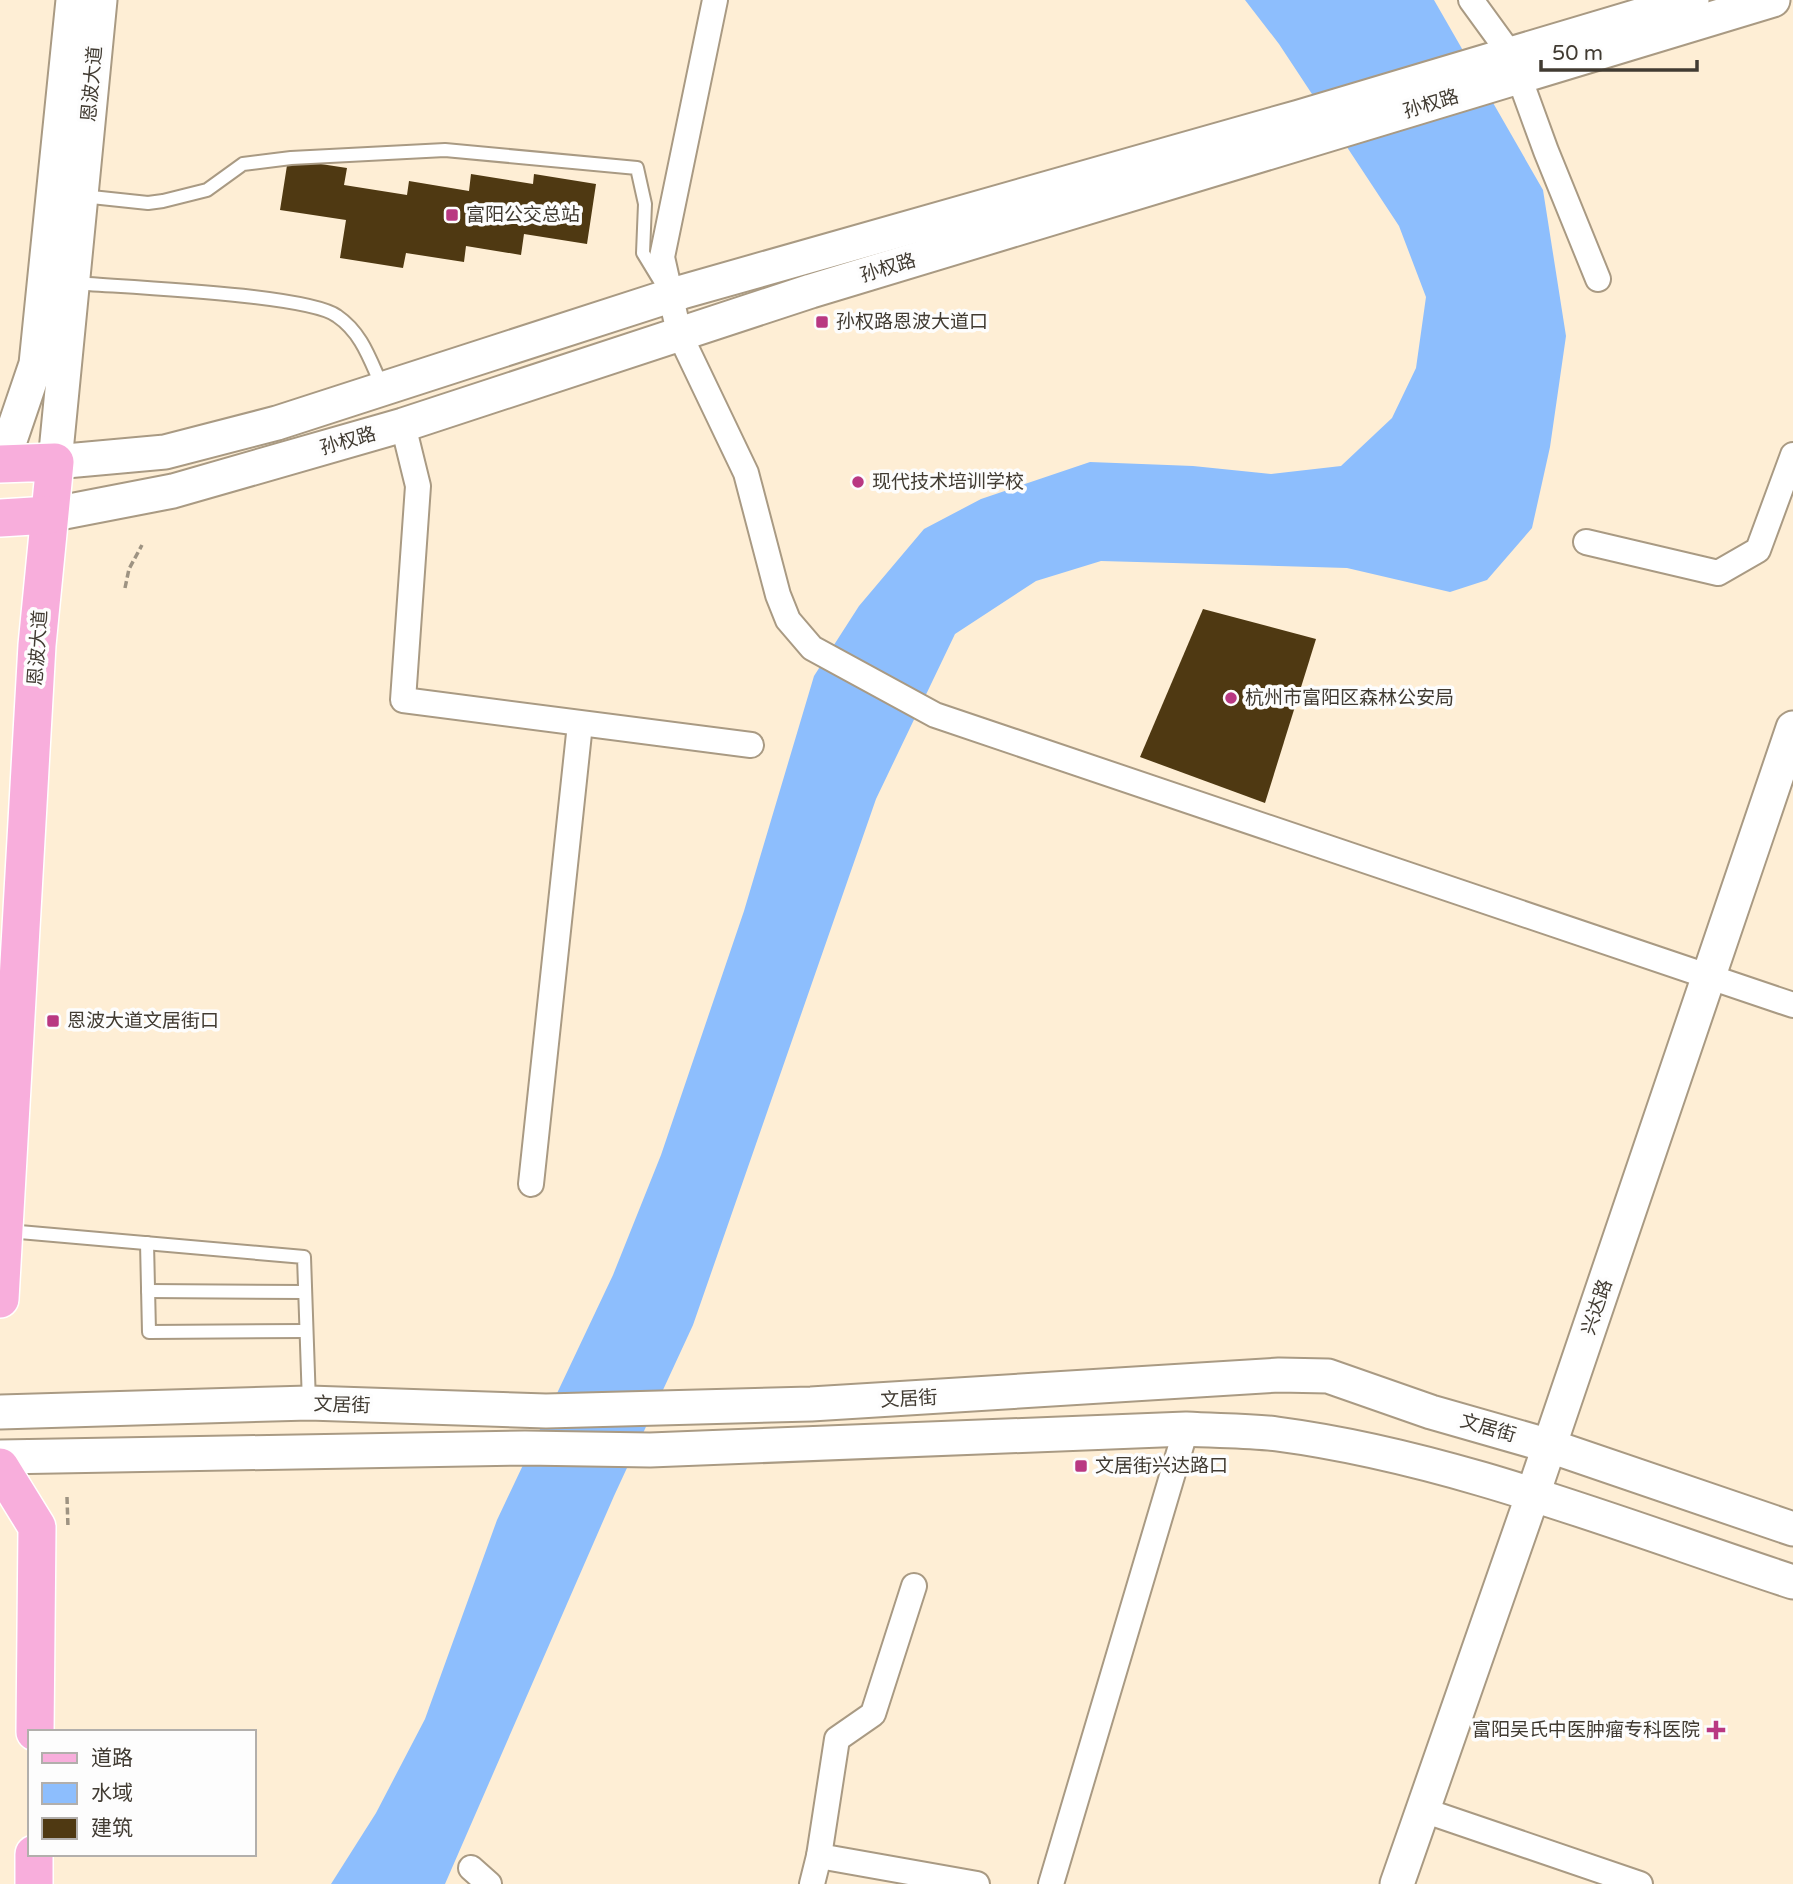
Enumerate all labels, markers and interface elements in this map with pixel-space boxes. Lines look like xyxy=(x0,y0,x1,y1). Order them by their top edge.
scale bar xyxy=(1541,28,1697,72)
text: 50 m xyxy=(1552,41,1603,66)
street label: 恩波大道 xyxy=(78,45,106,123)
street label: 孙权路 xyxy=(1401,85,1461,123)
place label: 富阳公交总站 xyxy=(466,204,580,226)
marker: 富阳公交总站 xyxy=(444,207,460,223)
street label: 孙权路 xyxy=(858,249,918,287)
place label: 孙权路恩波大道口 xyxy=(836,311,988,333)
marker: 孙权路恩波大道口 xyxy=(814,314,830,330)
street label: 孙权路 xyxy=(318,423,378,459)
place label: 现代技术培训学校 xyxy=(872,471,1024,493)
marker: 现代技术培训学校 xyxy=(850,474,866,490)
street label: 恩波大道 xyxy=(24,609,52,687)
place label: 杭州市富阳区森林公安局 xyxy=(1245,687,1454,709)
marker: 杭州市富阳区森林公安局 xyxy=(1223,690,1239,706)
place label: 恩波大道文居街口 xyxy=(67,1010,219,1032)
marker: 恩波大道文居街口 xyxy=(45,1013,61,1029)
street label: 兴达路 xyxy=(1577,1276,1617,1338)
street label: 文居街 xyxy=(880,1387,938,1411)
street label: 文居街 xyxy=(313,1393,371,1417)
street label: 文居街 xyxy=(1458,1410,1518,1446)
place label: 文居街兴达路口 xyxy=(1095,1455,1228,1477)
marker: 文居街兴达路口 xyxy=(1073,1458,1089,1474)
place label: 富阳吴氏中医肿瘤专科医院 xyxy=(1472,1719,1700,1741)
marker: 富阳吴氏中医肿瘤专科医院 xyxy=(1706,1720,1726,1740)
legend xyxy=(28,1730,256,1856)
text: 道路 xyxy=(91,1746,133,1771)
text: 水域 xyxy=(91,1781,133,1806)
text: 建筑 xyxy=(91,1816,133,1841)

